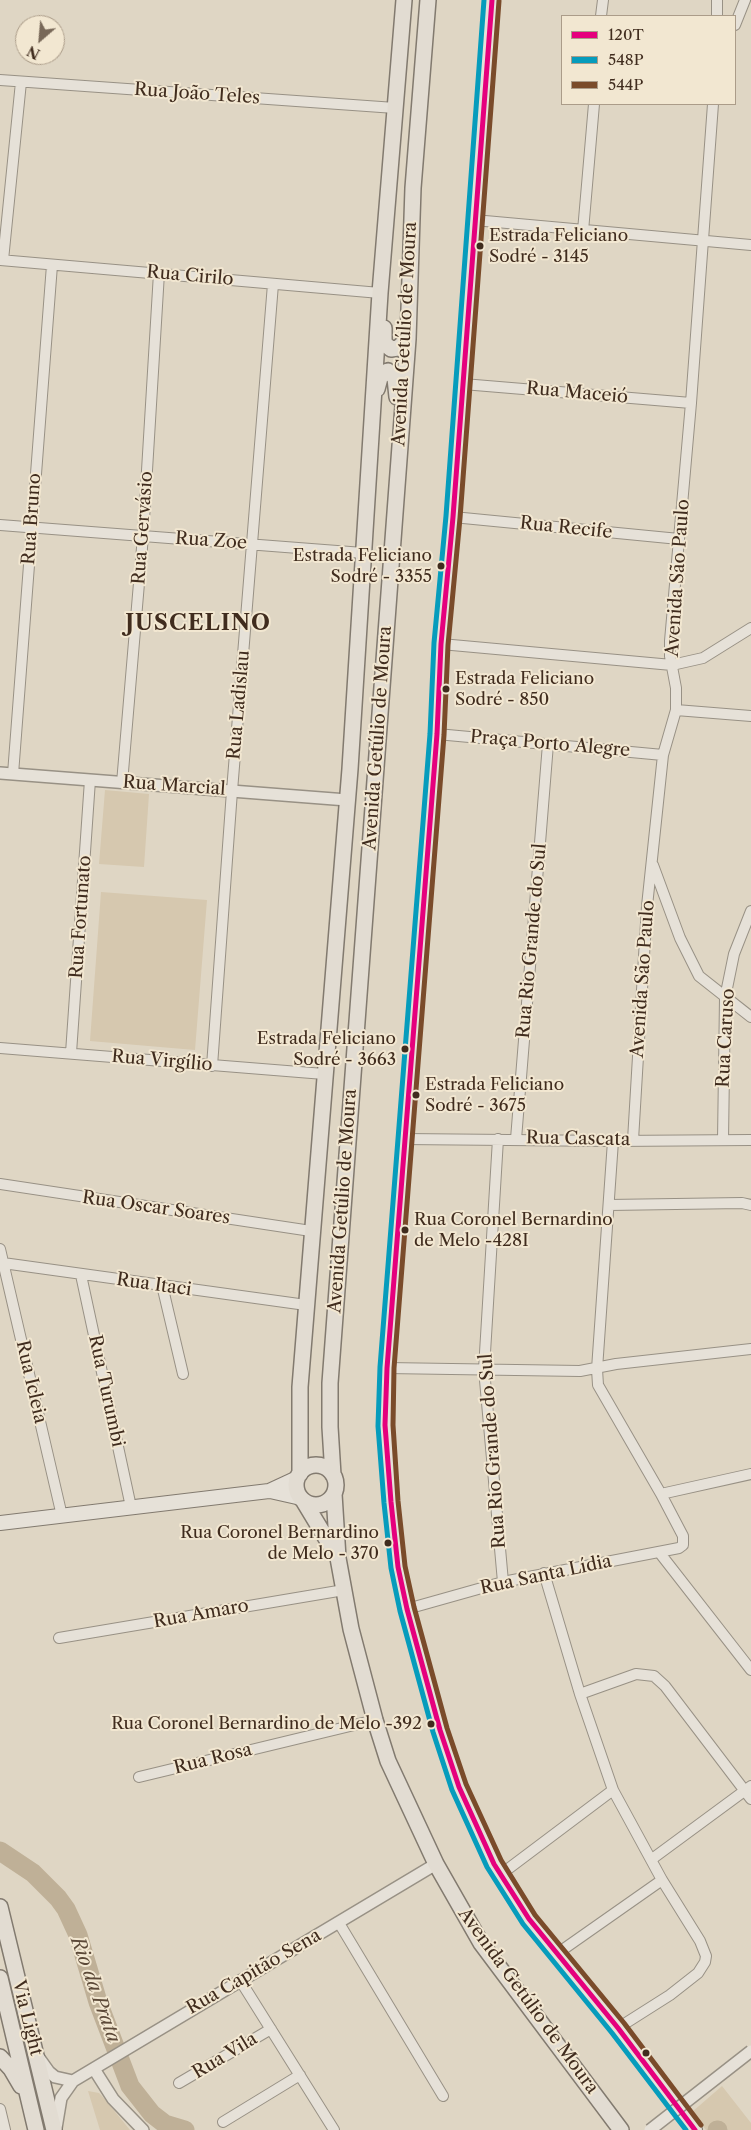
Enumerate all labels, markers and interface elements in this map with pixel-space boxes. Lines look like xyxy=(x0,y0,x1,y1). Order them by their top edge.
north arrow xyxy=(15,15,65,65)
legend xyxy=(561,15,736,105)
text: 120T xyxy=(608,25,644,44)
text: N xyxy=(24,42,43,63)
text: 548P xyxy=(608,50,644,69)
text: 544P xyxy=(608,75,643,94)
street label: Rua João Teles xyxy=(133,79,261,109)
street label: Avenida Getúlio de Moura xyxy=(388,221,422,447)
place label: Estrada Feliciano Sodré - 3145 xyxy=(489,226,628,266)
marker: Estrada Feliciano Sodré - 3145 xyxy=(475,241,485,251)
street label: Rua Cirilo xyxy=(146,261,234,291)
street label: Rua Maceió xyxy=(525,378,629,408)
street label: Rua Gervásio xyxy=(128,470,158,586)
street label: Rua Bruno xyxy=(18,472,46,566)
street label: Avenida São Paulo xyxy=(662,498,694,658)
street label: Rua Recife xyxy=(519,512,613,544)
street label: Rua Zoe xyxy=(174,528,248,554)
place label: Estrada Feliciano Sodré - 3355 xyxy=(293,546,432,586)
marker: Estrada Feliciano Sodré - 3355 xyxy=(436,561,446,571)
district label: JUSCELINO xyxy=(124,611,272,637)
street label: Avenida Getúlio de Moura xyxy=(359,625,397,851)
street label: Rua Ladislau xyxy=(223,649,255,761)
place label: Estrada Feliciano Sodré - 850 xyxy=(455,669,594,709)
marker: Estrada Feliciano Sodré - 850 xyxy=(441,684,451,694)
street label: Praça Porto Alegre xyxy=(469,726,631,762)
street label: Rua Marcial xyxy=(122,772,226,800)
street label: Rua Rio Grande do Sul xyxy=(513,843,551,1039)
street label: Rua Fortunato xyxy=(66,855,96,979)
street label: Avenida São Paulo xyxy=(627,899,659,1059)
street label: Rua Caruso xyxy=(713,988,739,1088)
place label: Estrada Feliciano Sodré - 3663 xyxy=(257,1029,396,1069)
marker: Estrada Feliciano Sodré - 3663 xyxy=(400,1044,410,1054)
street label: Rua Virgílio xyxy=(111,1046,213,1076)
place label: Estrada Feliciano Sodré - 3675 xyxy=(425,1075,564,1115)
street label: Avenida Getúlio de Moura xyxy=(324,1088,362,1314)
marker: Estrada Feliciano Sodré - 3675 xyxy=(411,1090,421,1100)
street label: Rua Cascata xyxy=(526,1127,630,1151)
street label: Rua Oscar Soares xyxy=(81,1187,231,1229)
place label: Rua Coronel Bernardino de Melo -428I xyxy=(414,1210,613,1250)
marker: Rua Coronel Bernardino de Melo -428I xyxy=(400,1225,410,1235)
street label: Rua Itaci xyxy=(115,1269,193,1301)
street label: Rua Turumbi xyxy=(84,1333,128,1449)
street label: Rua Icleia xyxy=(11,1338,51,1426)
street label: Rua Rio Grande do Sul xyxy=(475,1353,511,1549)
place label: Rua Coronel Bernardino de Melo - 370 xyxy=(180,1523,379,1563)
marker: Rua Coronel Bernardino de Melo - 370 xyxy=(383,1538,393,1548)
street label: Rua Santa Lídia xyxy=(478,1551,614,1599)
street label: Rua Amaro xyxy=(152,1595,250,1633)
place label: Rua Coronel Bernardino de Melo -392 xyxy=(111,1714,422,1734)
marker: Rua Coronel Bernardino de Melo -392 xyxy=(426,1719,436,1729)
street label: Rua Rosa xyxy=(172,1739,254,1779)
street label: Avenida Getúlio de Moura xyxy=(453,1904,603,2098)
street label: Rua Capitão Sena xyxy=(183,1925,325,2019)
water label: Rio da Prata xyxy=(65,1934,125,2046)
street label: Via Light xyxy=(7,1978,47,2058)
street label: Rua Vila xyxy=(189,2028,261,2084)
unlabelled marker xyxy=(641,2048,651,2058)

